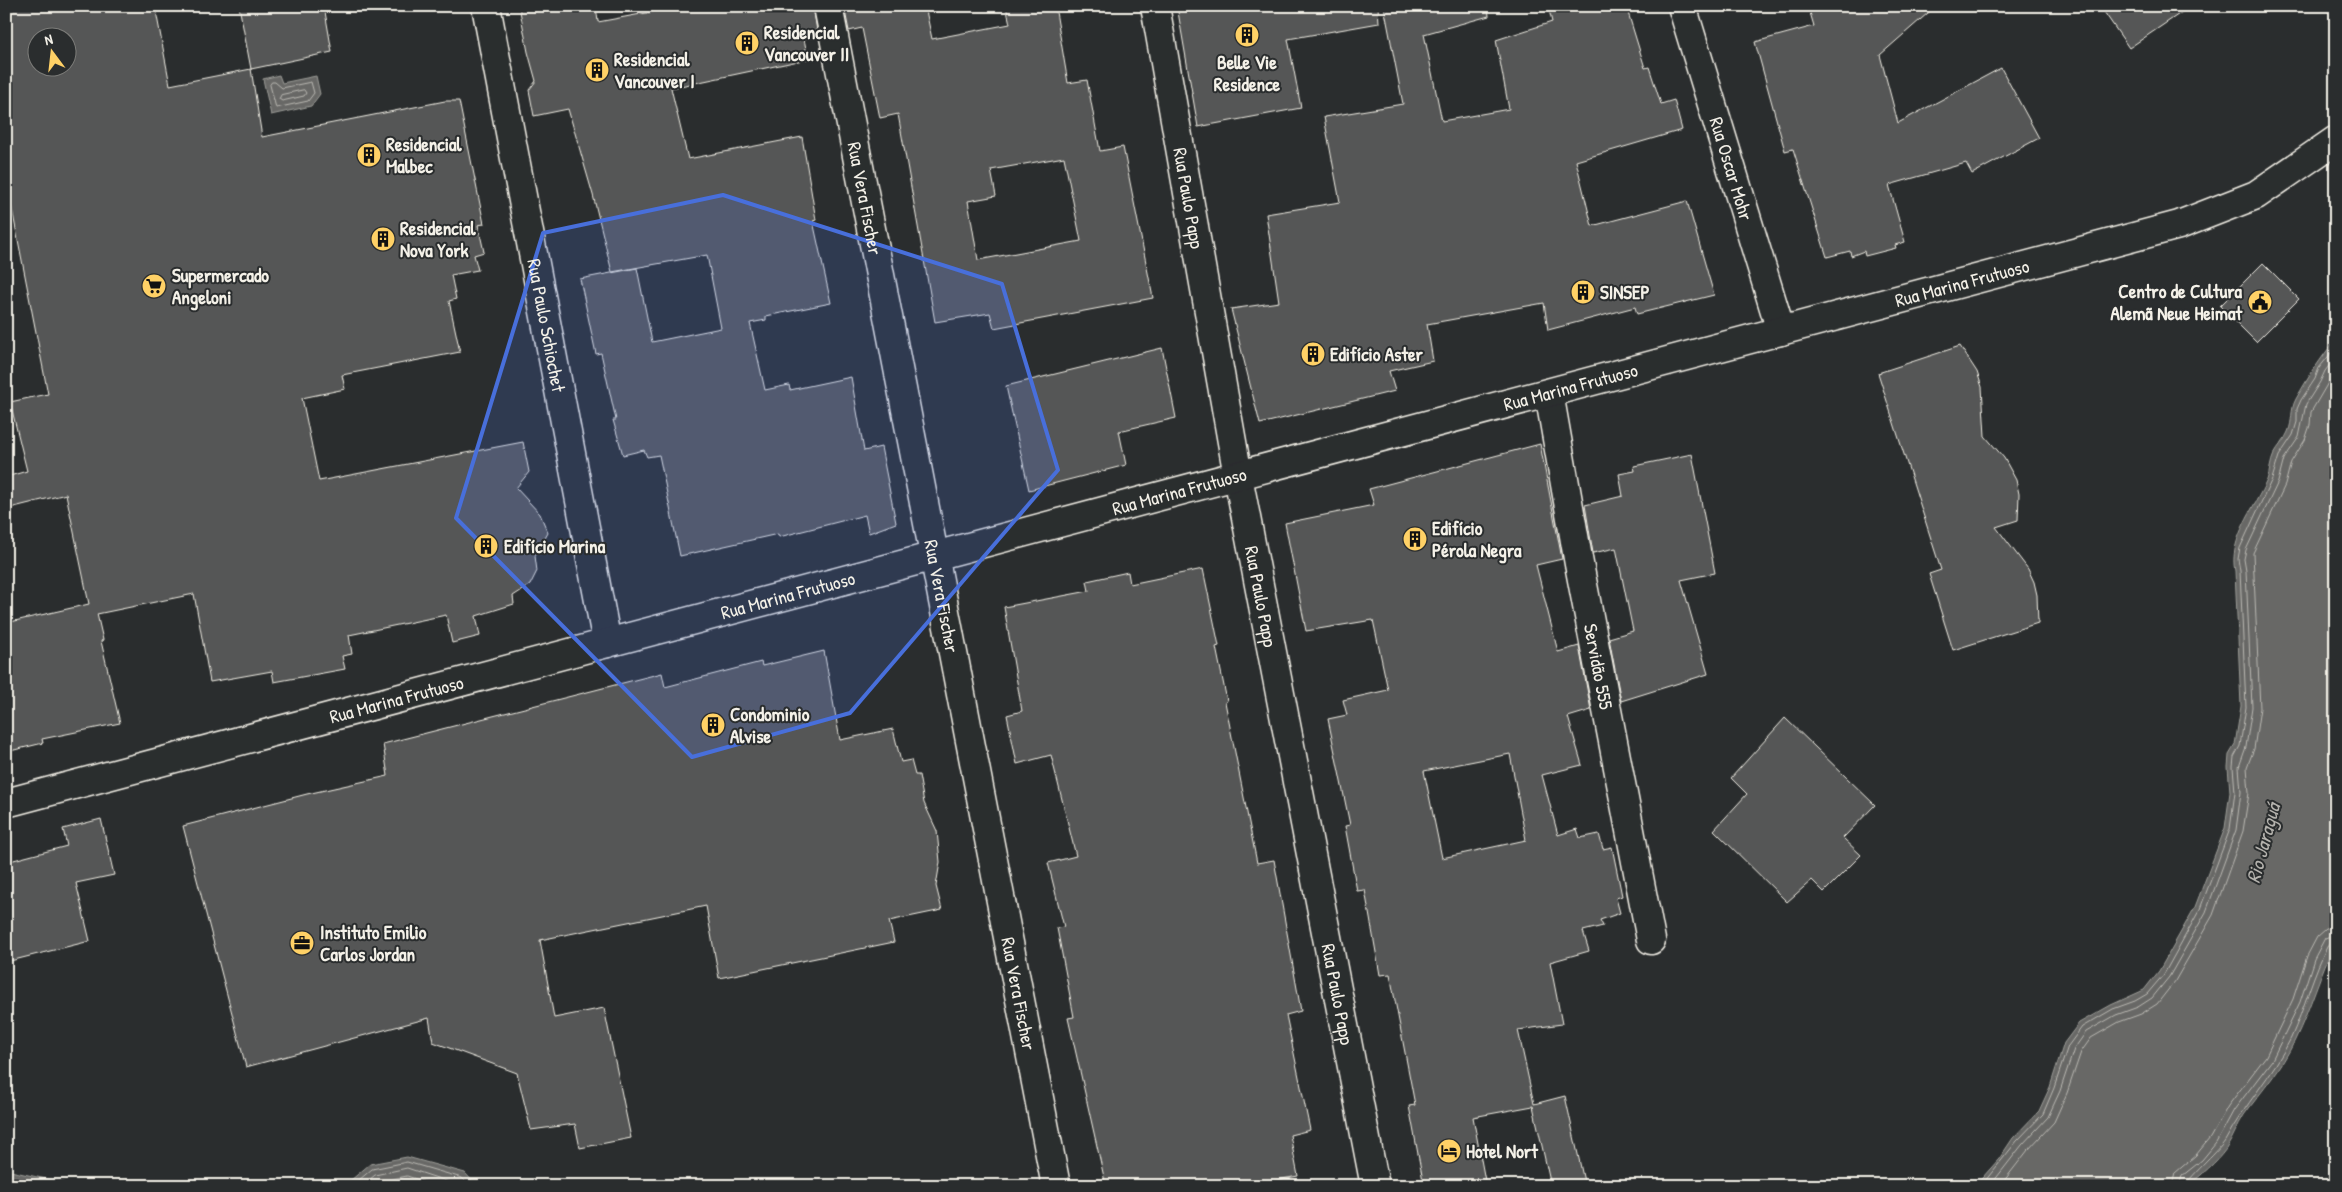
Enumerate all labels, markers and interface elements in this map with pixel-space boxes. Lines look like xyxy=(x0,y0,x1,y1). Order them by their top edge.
place label: Residencial Vancouver II xyxy=(764,19,849,67)
building icon: Belle Vie Residence xyxy=(1234,22,1260,48)
north arrow xyxy=(28,28,78,78)
text: N xyxy=(42,29,55,49)
building icon: Residencial Vancouver II xyxy=(734,30,760,56)
place label: Residencial Vancouver I xyxy=(614,46,695,94)
place label: Belle Vie Residence xyxy=(1214,49,1281,97)
building icon: Residencial Vancouver I xyxy=(584,57,610,83)
street label: Rua Oscar Mohr xyxy=(1704,114,1760,224)
place label: Residencial Malbec xyxy=(386,131,462,179)
street label: Rua Vera Fischer xyxy=(842,140,889,258)
building icon: Residencial Malbec xyxy=(356,142,382,168)
street label: Rua Paulo Papp xyxy=(1167,145,1211,251)
place label: Residencial Nova York xyxy=(400,215,476,263)
building icon: Residencial Nova York xyxy=(370,226,396,252)
street label: Rua Marina Frutuoso xyxy=(1892,252,2032,313)
street label: Rua Paulo Schiochet xyxy=(521,257,572,394)
place label: Supermercado Angeloni xyxy=(172,262,269,311)
supermarket icon: Supermercado Angeloni xyxy=(141,273,167,299)
place label: Centro de Cultura Alemã Neue Heimat xyxy=(2111,278,2243,326)
building icon: SINSEP xyxy=(1570,279,1596,305)
place label: SINSEP xyxy=(1600,279,1650,305)
public building icon: Centro de Cultura Alemã Neue Heimat xyxy=(2247,289,2273,315)
building icon: Edifício Aster xyxy=(1300,341,1326,367)
place label: Edifício Aster xyxy=(1330,341,1423,367)
street label: Rua Marina Frutuoso xyxy=(1501,356,1641,417)
street label: Rua Marina Frutuoso xyxy=(1109,461,1249,521)
place label: Edifício Pérola Negra xyxy=(1432,515,1522,564)
building icon: Edifício Pérola Negra xyxy=(1402,526,1428,552)
building icon: Edifício Marina xyxy=(473,533,499,559)
place label: Edifício Marina xyxy=(504,533,606,559)
street label: Rua Vera Fischer xyxy=(918,537,966,655)
street label: Rua Paulo Papp xyxy=(1239,544,1284,649)
street label: Rua Marina Frutuoso xyxy=(718,565,858,625)
street label: Servidão 555 xyxy=(1578,622,1620,711)
street label: Rua Marina Frutuoso xyxy=(327,669,467,729)
place label: Condominio Alvise xyxy=(730,701,810,749)
building icon: Condominio Alvise xyxy=(700,712,726,738)
water label: Rio Jaraguá xyxy=(2239,798,2288,886)
place label: Instituto Emilio Carlos Jordan xyxy=(320,919,427,967)
office icon: Instituto Emilio Carlos Jordan xyxy=(289,930,315,956)
street label: Rua Vera Fischer xyxy=(995,935,1043,1053)
street label: Rua Paulo Papp xyxy=(1316,941,1360,1047)
hotel icon: Hotel Nort xyxy=(1436,1138,1462,1164)
place label: Hotel Nort xyxy=(1466,1138,1539,1164)

